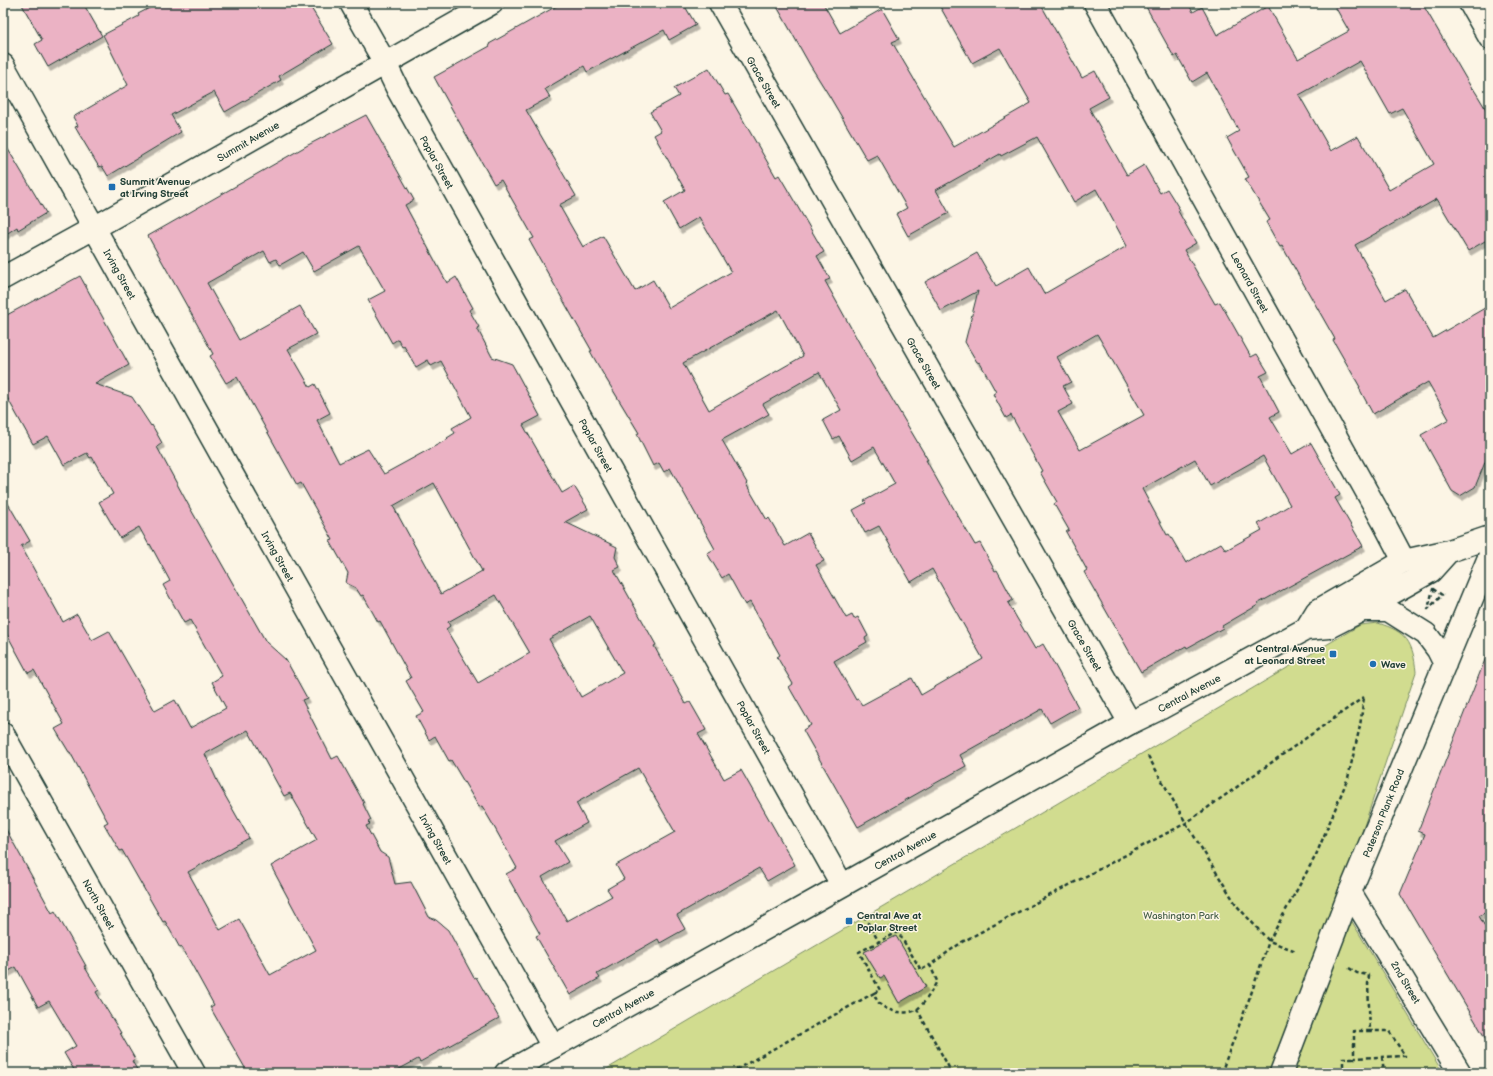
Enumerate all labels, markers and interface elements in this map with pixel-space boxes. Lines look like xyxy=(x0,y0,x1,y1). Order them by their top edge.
street label: Grace Street xyxy=(743,54,783,111)
street label: Summit Avenue xyxy=(215,119,282,165)
street label: Poplar Street xyxy=(417,134,456,191)
place label: Summit Avenue at Irving Street xyxy=(120,176,190,200)
marker: Summit Avenue at Irving Street xyxy=(107,182,117,192)
street label: Irving Street xyxy=(100,247,138,302)
street label: Leonard Street xyxy=(1228,250,1271,315)
street label: Grace Street xyxy=(903,335,943,392)
street label: Poplar Street xyxy=(576,417,615,474)
street label: Irving Street xyxy=(258,529,296,584)
street label: Grace Street xyxy=(1064,617,1104,674)
place label: Central Avenue at Leonard Street xyxy=(1245,643,1326,667)
marker: Central Avenue at Leonard Street xyxy=(1328,649,1338,659)
marker: Wave xyxy=(1368,659,1378,669)
place label: Wave xyxy=(1381,659,1406,671)
street label: Central Avenue xyxy=(1156,672,1223,715)
street label: Poplar Street xyxy=(734,699,773,756)
street label: Paterson Plank Road xyxy=(1361,767,1407,859)
street label: Irving Street xyxy=(416,812,454,867)
street label: Central Avenue xyxy=(872,829,939,873)
street label: North Street xyxy=(79,877,117,932)
place label: Central Ave at Poplar Street xyxy=(857,910,922,934)
park label: Washington Park xyxy=(1143,910,1219,922)
marker: Central Ave at Poplar Street xyxy=(844,916,854,926)
street label: 2nd Street xyxy=(1388,959,1422,1006)
street label: Central Avenue xyxy=(590,987,657,1031)

